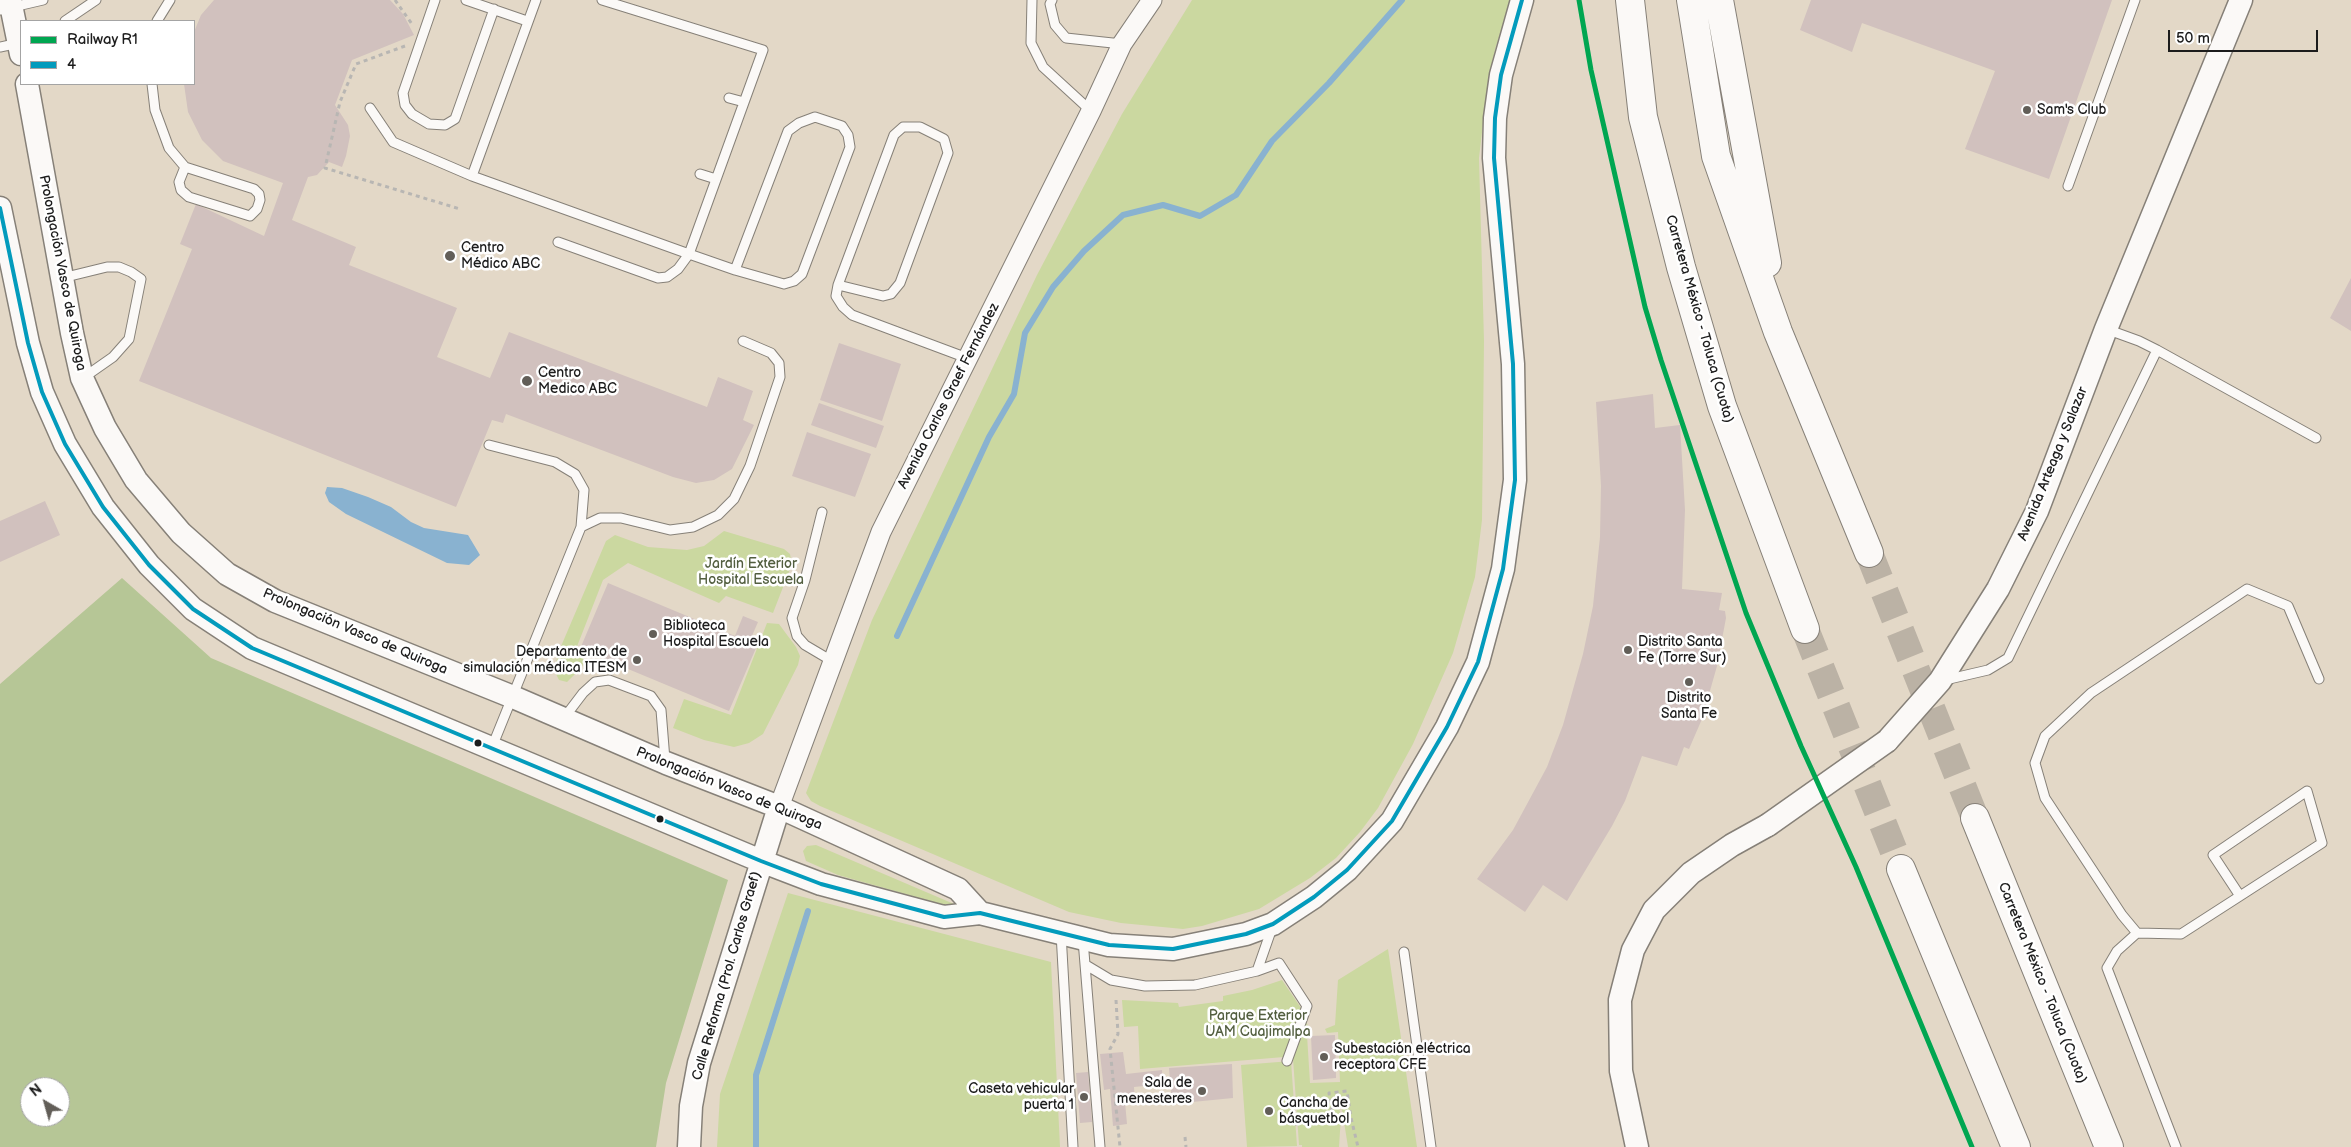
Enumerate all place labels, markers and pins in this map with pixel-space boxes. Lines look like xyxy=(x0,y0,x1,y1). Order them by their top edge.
place label: Sam's Club xyxy=(2037,102,2106,118)
marker: Sam's Club xyxy=(2021,104,2033,116)
place label: Centro Médico ABC xyxy=(461,240,540,272)
marker: Centro Médico ABC xyxy=(443,249,457,263)
place label: Centro Medico ABC xyxy=(538,365,617,398)
marker: Centro Medico ABC xyxy=(520,374,534,388)
place label: Biblioteca Hospital Escuela xyxy=(663,618,769,650)
marker: Biblioteca Hospital Escuela xyxy=(647,628,659,640)
place label: Distrito Santa Fe (Torre Sur) xyxy=(1638,634,1726,666)
place label: Departamento de simulación médica ITESM xyxy=(463,644,627,676)
marker: Distrito Santa Fe (Torre Sur) xyxy=(1622,644,1634,656)
marker: Departamento de simulación médica ITESM xyxy=(631,654,643,666)
marker: Distrito Santa Fe xyxy=(1683,676,1695,688)
place label: Distrito Santa Fe xyxy=(1661,690,1717,722)
unlabelled marker xyxy=(473,738,483,748)
unlabelled marker xyxy=(655,814,665,824)
place label: Subestación eléctrica receptora CFE xyxy=(1334,1041,1471,1074)
marker: Subestación eléctrica receptora CFE xyxy=(1318,1051,1330,1063)
place label: Sala de menesteres xyxy=(1117,1075,1192,1108)
place label: Caseta vehicular puerta 1 xyxy=(968,1081,1074,1114)
marker: Sala de menesteres xyxy=(1196,1085,1208,1097)
marker: Caseta vehicular puerta 1 xyxy=(1078,1091,1090,1103)
place label: Cancha de básquetbol xyxy=(1279,1095,1349,1128)
marker: Cancha de básquetbol xyxy=(1263,1105,1275,1117)

